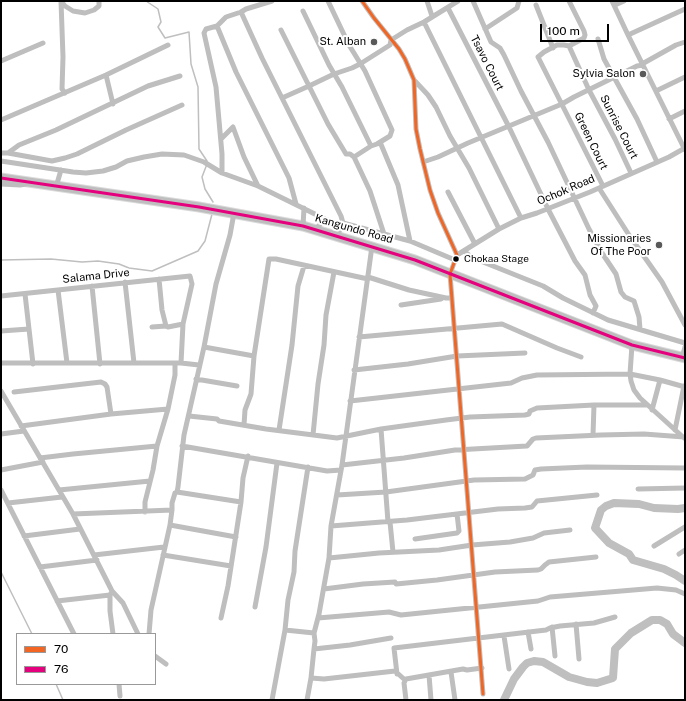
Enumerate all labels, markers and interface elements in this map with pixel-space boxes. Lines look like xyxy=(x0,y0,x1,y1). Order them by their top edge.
scale bar xyxy=(542,16,611,42)
text: 100 m xyxy=(547,24,580,38)
street label: Tsavo Court xyxy=(467,33,507,93)
place label: St. Alban xyxy=(319,35,366,49)
marker: St. Alban xyxy=(369,37,379,47)
place label: Sylvia Salon xyxy=(572,67,635,81)
marker: Sylvia Salon xyxy=(638,69,648,79)
street label: Sunrise Court xyxy=(597,93,641,161)
street label: Green Court xyxy=(571,110,611,172)
street label: Ochok Road xyxy=(535,172,597,208)
street label: Kangundo Road xyxy=(313,212,395,246)
place label: Missionaries Of The Poor xyxy=(587,232,651,258)
marker: Missionaries Of The Poor xyxy=(654,240,664,250)
place label: Chokaa Stage xyxy=(464,253,529,265)
marker: Chokaa Stage xyxy=(451,254,461,264)
street label: Salama Drive xyxy=(62,266,130,286)
legend xyxy=(16,633,156,685)
text: 70 xyxy=(54,642,68,656)
text: 76 xyxy=(54,662,68,676)

